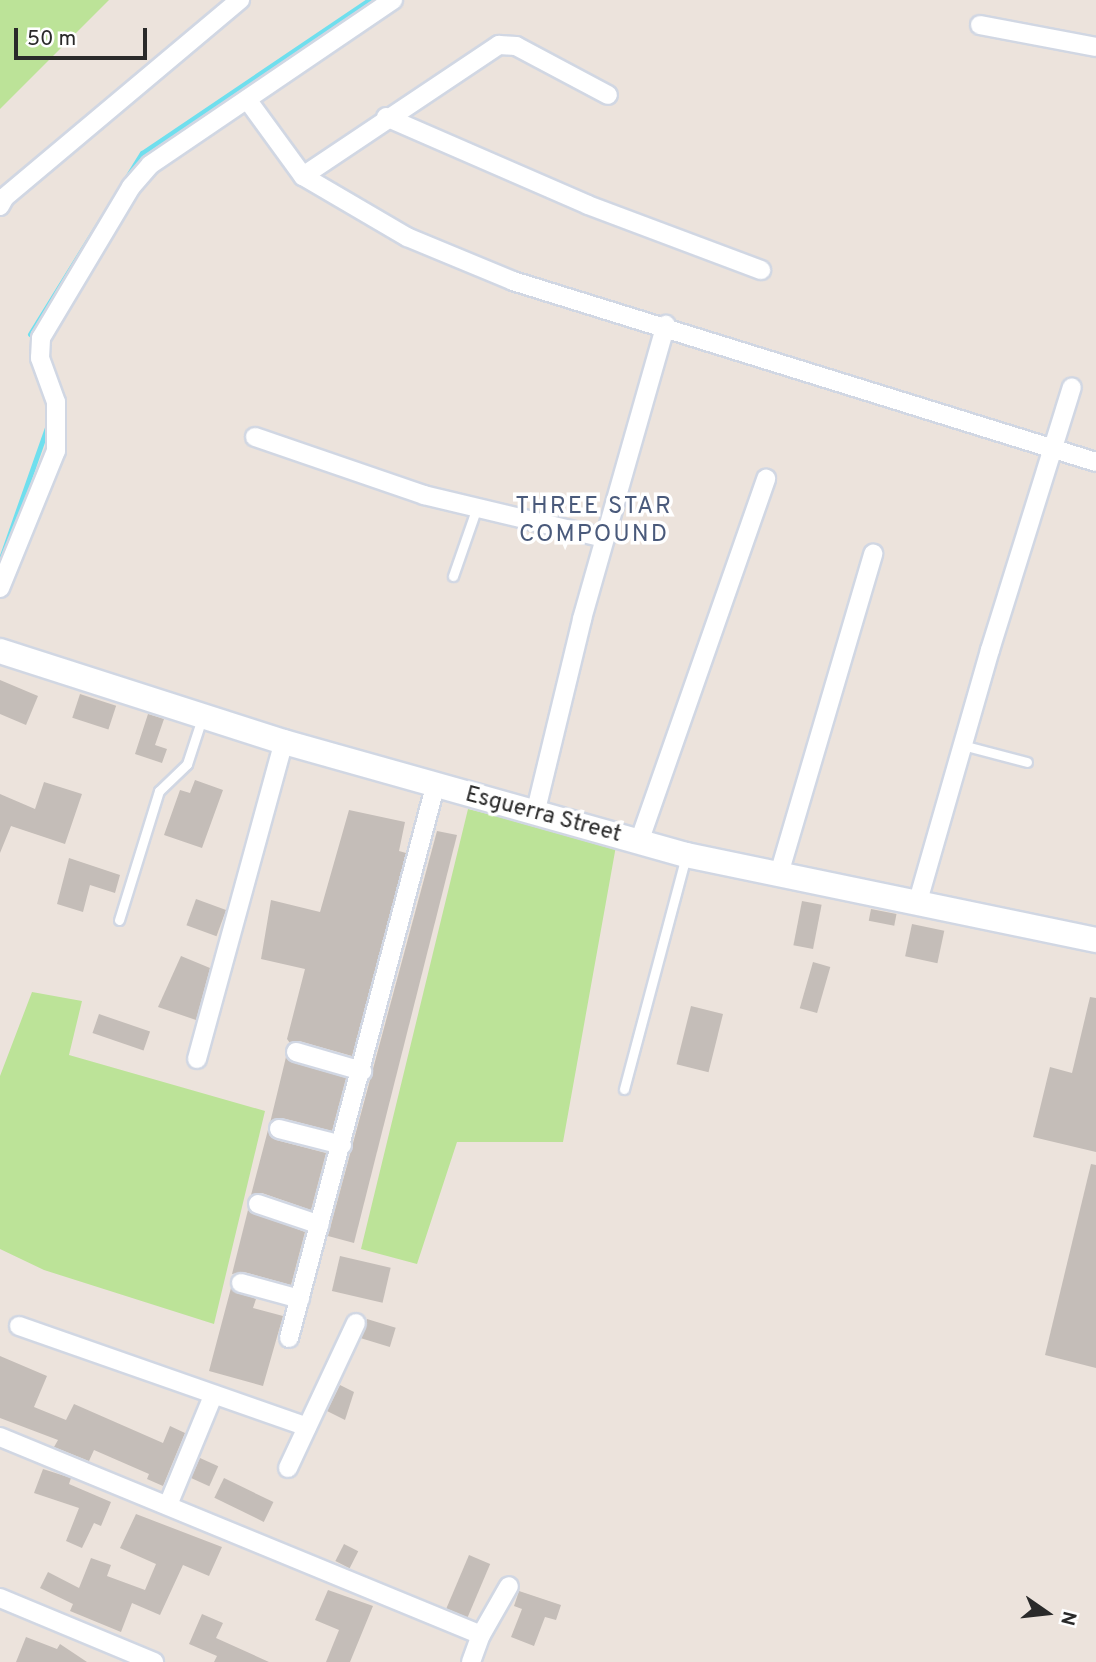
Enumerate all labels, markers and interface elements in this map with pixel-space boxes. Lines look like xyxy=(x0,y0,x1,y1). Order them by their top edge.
scale bar xyxy=(18,14,150,58)
text: 50 m xyxy=(27,26,76,53)
district label: THREE STAR COMPOUND xyxy=(516,494,672,550)
street label: Esguerra Street xyxy=(462,782,624,850)
north arrow xyxy=(1012,1578,1082,1648)
text: N xyxy=(1054,1609,1081,1628)

